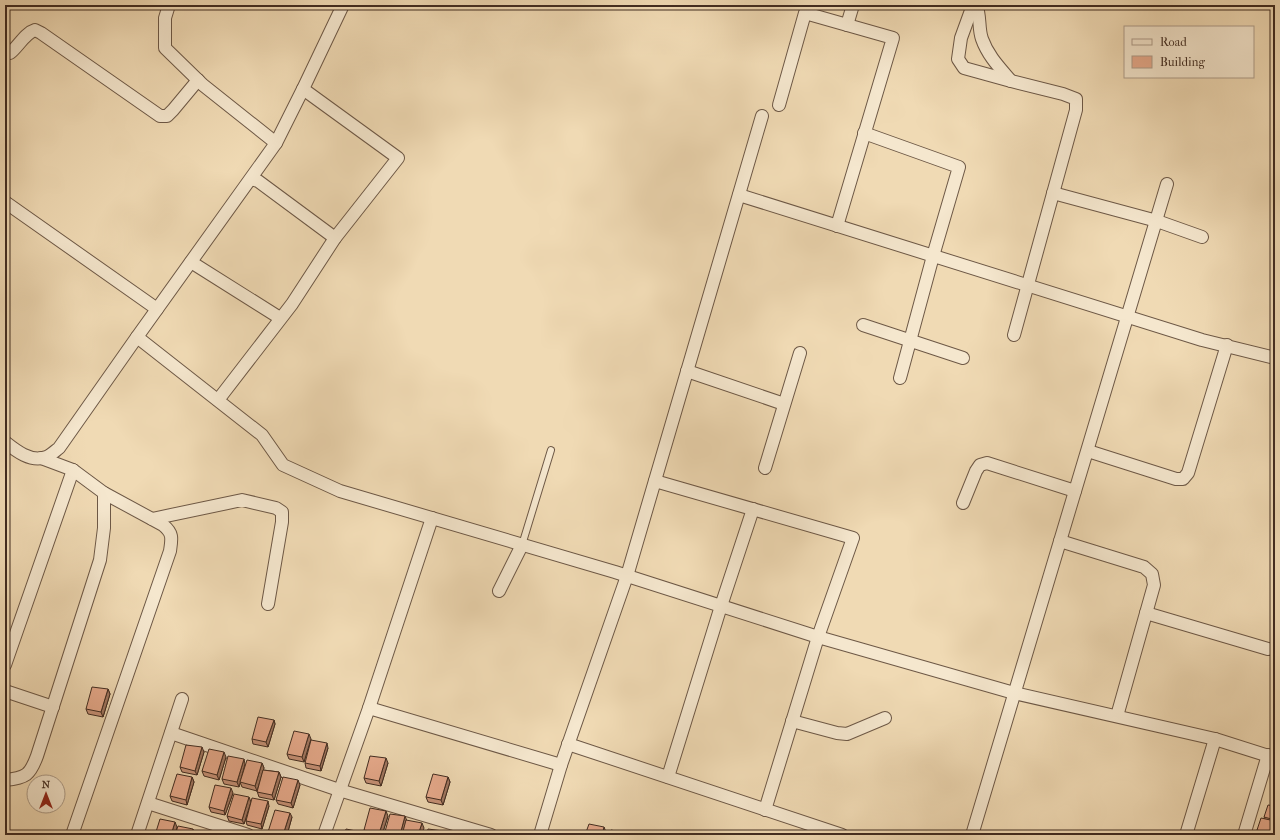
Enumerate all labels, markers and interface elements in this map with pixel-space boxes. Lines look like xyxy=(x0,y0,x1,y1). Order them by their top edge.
legend xyxy=(1124,26,1254,78)
text: Road xyxy=(1160,35,1187,49)
text: Building xyxy=(1160,55,1205,69)
north arrow xyxy=(26,774,66,814)
text: N xyxy=(42,778,51,791)

